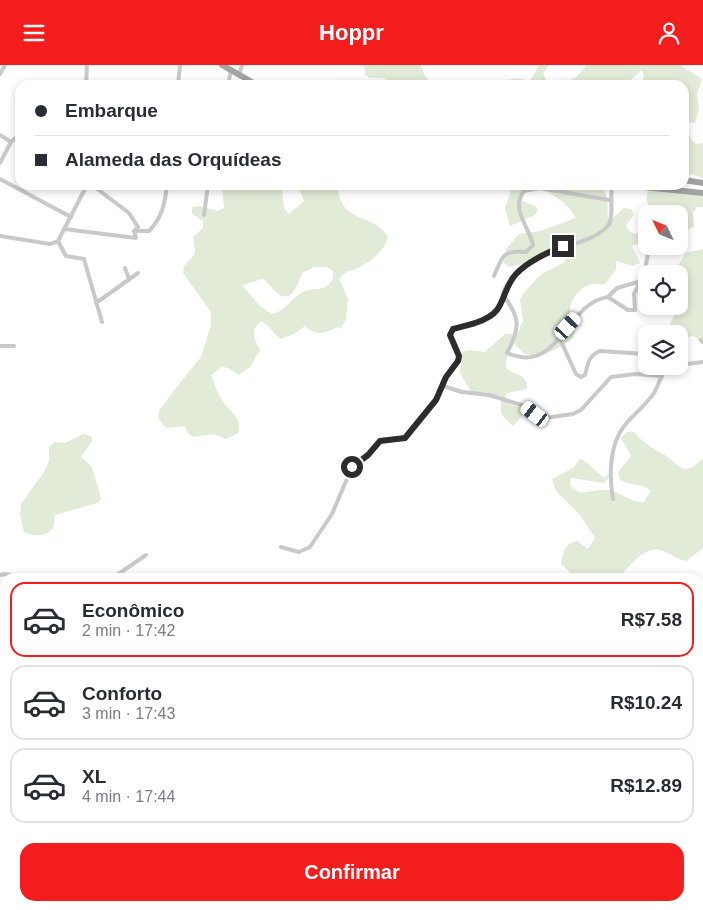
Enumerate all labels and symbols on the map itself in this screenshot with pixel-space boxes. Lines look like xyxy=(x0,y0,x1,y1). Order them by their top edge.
north arrow xyxy=(638,205,688,255)
route end xyxy=(552,235,574,257)
car xyxy=(552,310,583,342)
car xyxy=(518,399,551,429)
route start xyxy=(341,456,363,478)

